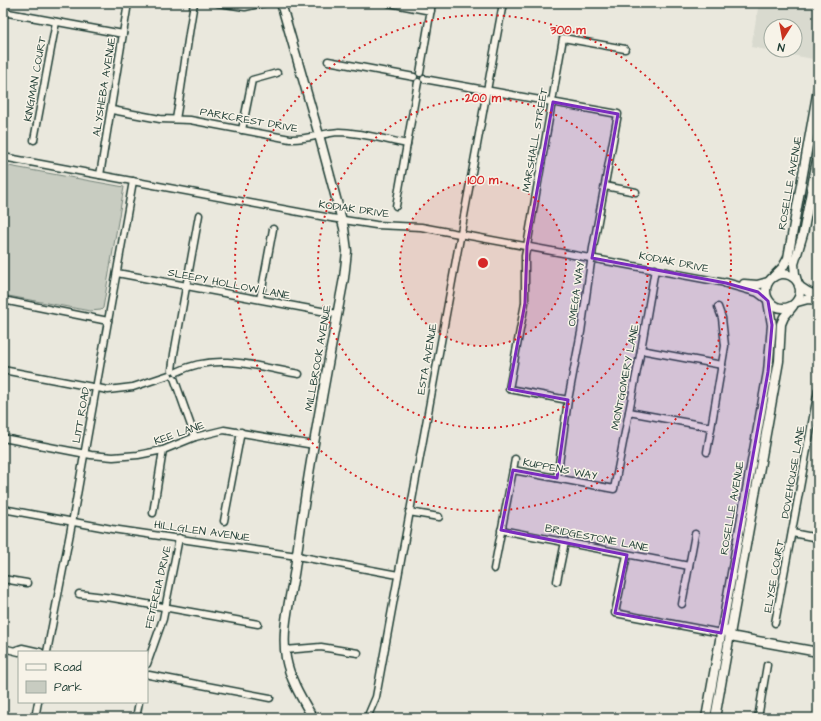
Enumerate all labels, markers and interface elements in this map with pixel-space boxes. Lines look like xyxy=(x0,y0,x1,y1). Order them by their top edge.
north arrow xyxy=(763,18,803,58)
text: 300 m xyxy=(549,22,586,39)
street label: KINGMAN COURT xyxy=(20,35,50,123)
street label: ALYSHEBA AVENUE xyxy=(89,36,119,138)
text: N xyxy=(776,39,786,55)
street label: MARSHALL STREET xyxy=(518,86,552,194)
text: 200 m xyxy=(464,90,502,107)
street label: PARKCREST DRIVE xyxy=(199,104,300,136)
street label: ROSELLE AVENUE xyxy=(774,134,806,231)
text: 100 m xyxy=(468,172,499,189)
street label: KODIAK DRIVE xyxy=(318,197,391,221)
street label: KODIAK DRIVE xyxy=(638,248,711,276)
centre of rings xyxy=(476,256,490,270)
street label: OMEGA WAY xyxy=(564,260,588,327)
street label: SLEEPY HOLLOW LANE xyxy=(166,265,292,303)
street label: MILLBROOK AVENUE xyxy=(301,303,335,412)
street label: ESTA AVENUE xyxy=(413,322,441,396)
street label: MONTGOMERY LANE xyxy=(607,323,643,431)
street label: LITT ROAD xyxy=(69,386,93,444)
street label: KEE LANE xyxy=(152,417,207,449)
street label: DOVEHOUSE LANE xyxy=(777,424,809,520)
street label: KUPPENS WAY xyxy=(522,454,598,484)
street label: ROSELLE AVENUE xyxy=(716,459,748,556)
street label: HILLGLEN AVENUE xyxy=(153,517,251,545)
street label: BRIDGESTONE LANE xyxy=(544,521,651,556)
street label: ELYSE COURT xyxy=(760,538,788,614)
street label: FETEREIA DRIVE xyxy=(141,543,175,630)
legend xyxy=(18,651,148,703)
text: Road xyxy=(54,659,82,676)
text: Park xyxy=(54,679,82,696)

